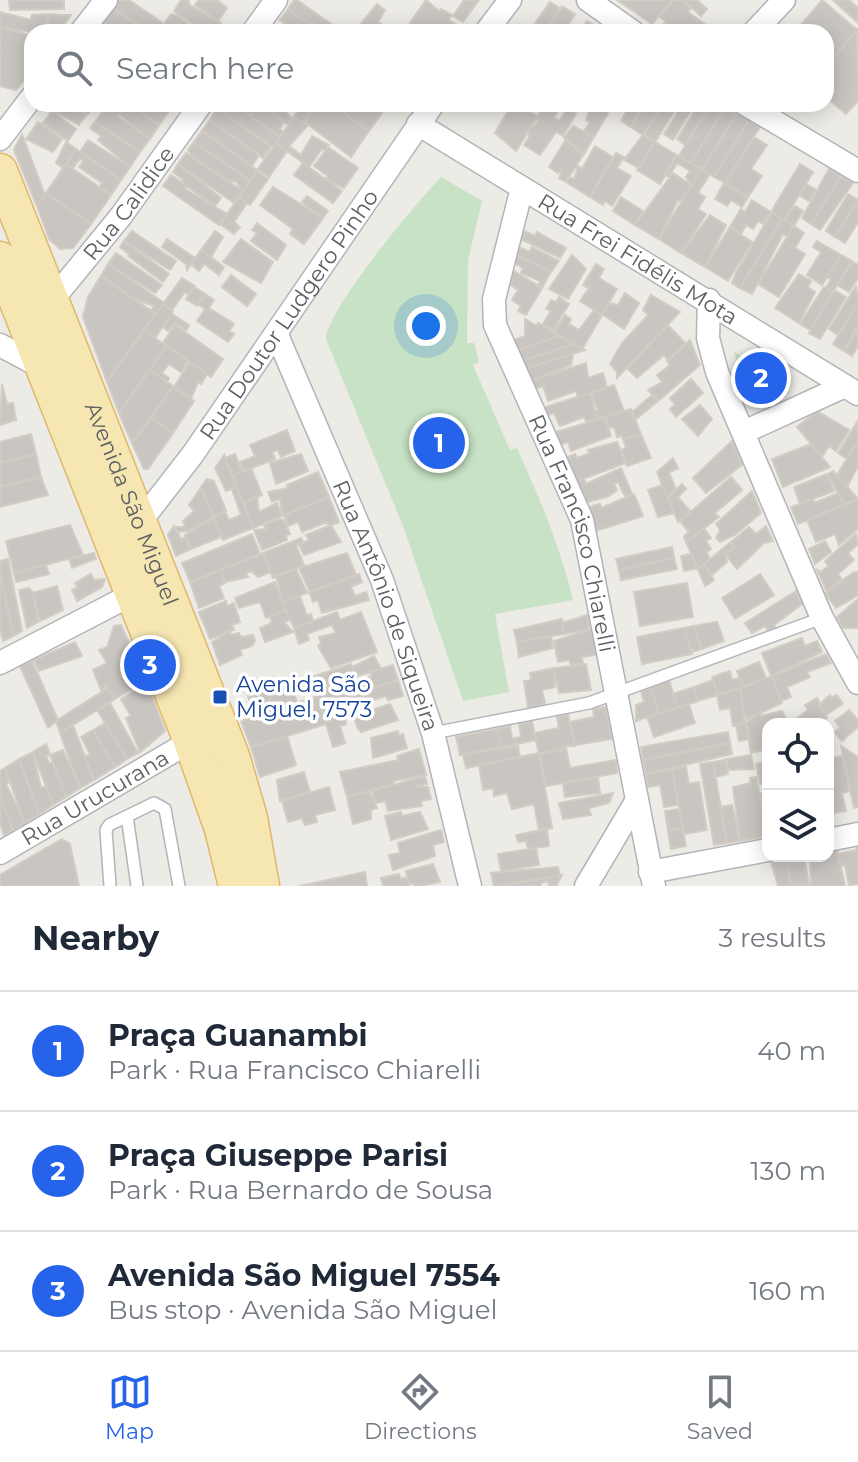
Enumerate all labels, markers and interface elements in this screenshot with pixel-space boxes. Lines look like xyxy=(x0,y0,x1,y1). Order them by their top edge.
search box xyxy=(24,24,834,112)
icon: search xyxy=(52,46,96,90)
text: Search here xyxy=(116,50,294,87)
street label: Rua Calidice xyxy=(77,141,180,266)
street label: Rua Doutor Ludgero Pinho xyxy=(194,184,384,445)
street label: Rua Frei Fidélis Mota xyxy=(533,188,742,331)
your location xyxy=(406,306,446,346)
pin: 2 xyxy=(735,348,787,408)
street label: Avenida São Miguel xyxy=(79,398,184,610)
street label: Rua Francisco Chiarelli xyxy=(523,410,621,654)
pin: 1 xyxy=(413,413,465,473)
street label: Rua Antônio de Siqueira xyxy=(327,476,444,735)
pin: 3 xyxy=(124,635,176,695)
place label: Avenida São Miguel, 7573 xyxy=(236,671,372,723)
marker: Avenida São Miguel, 7573 xyxy=(211,688,229,706)
map controls xyxy=(762,718,834,862)
button: locate xyxy=(762,718,834,790)
street label: Rua Urucurana xyxy=(17,744,174,852)
button: layers xyxy=(762,790,834,862)
text: Nearby xyxy=(32,917,159,959)
text: 3 results xyxy=(719,922,826,954)
text: Praça Guanambi xyxy=(108,1017,367,1054)
text: 1 xyxy=(53,1035,63,1067)
text: 40 m xyxy=(757,1035,826,1067)
text: Park · Rua Francisco Chiarelli xyxy=(108,1054,481,1086)
text: Praça Giuseppe Parisi xyxy=(108,1137,448,1174)
text: 2 xyxy=(50,1155,66,1187)
text: 130 m xyxy=(750,1155,826,1187)
text: Park · Rua Bernardo de Sousa xyxy=(108,1174,493,1206)
text: Avenida São Miguel 7554 xyxy=(108,1257,500,1294)
text: 3 xyxy=(50,1275,66,1307)
text: 160 m xyxy=(749,1275,826,1307)
text: Bus stop · Avenida São Miguel xyxy=(108,1294,497,1326)
tab: Map xyxy=(105,1370,154,1445)
tab: Directions xyxy=(364,1370,477,1445)
tab: Saved xyxy=(687,1370,753,1445)

